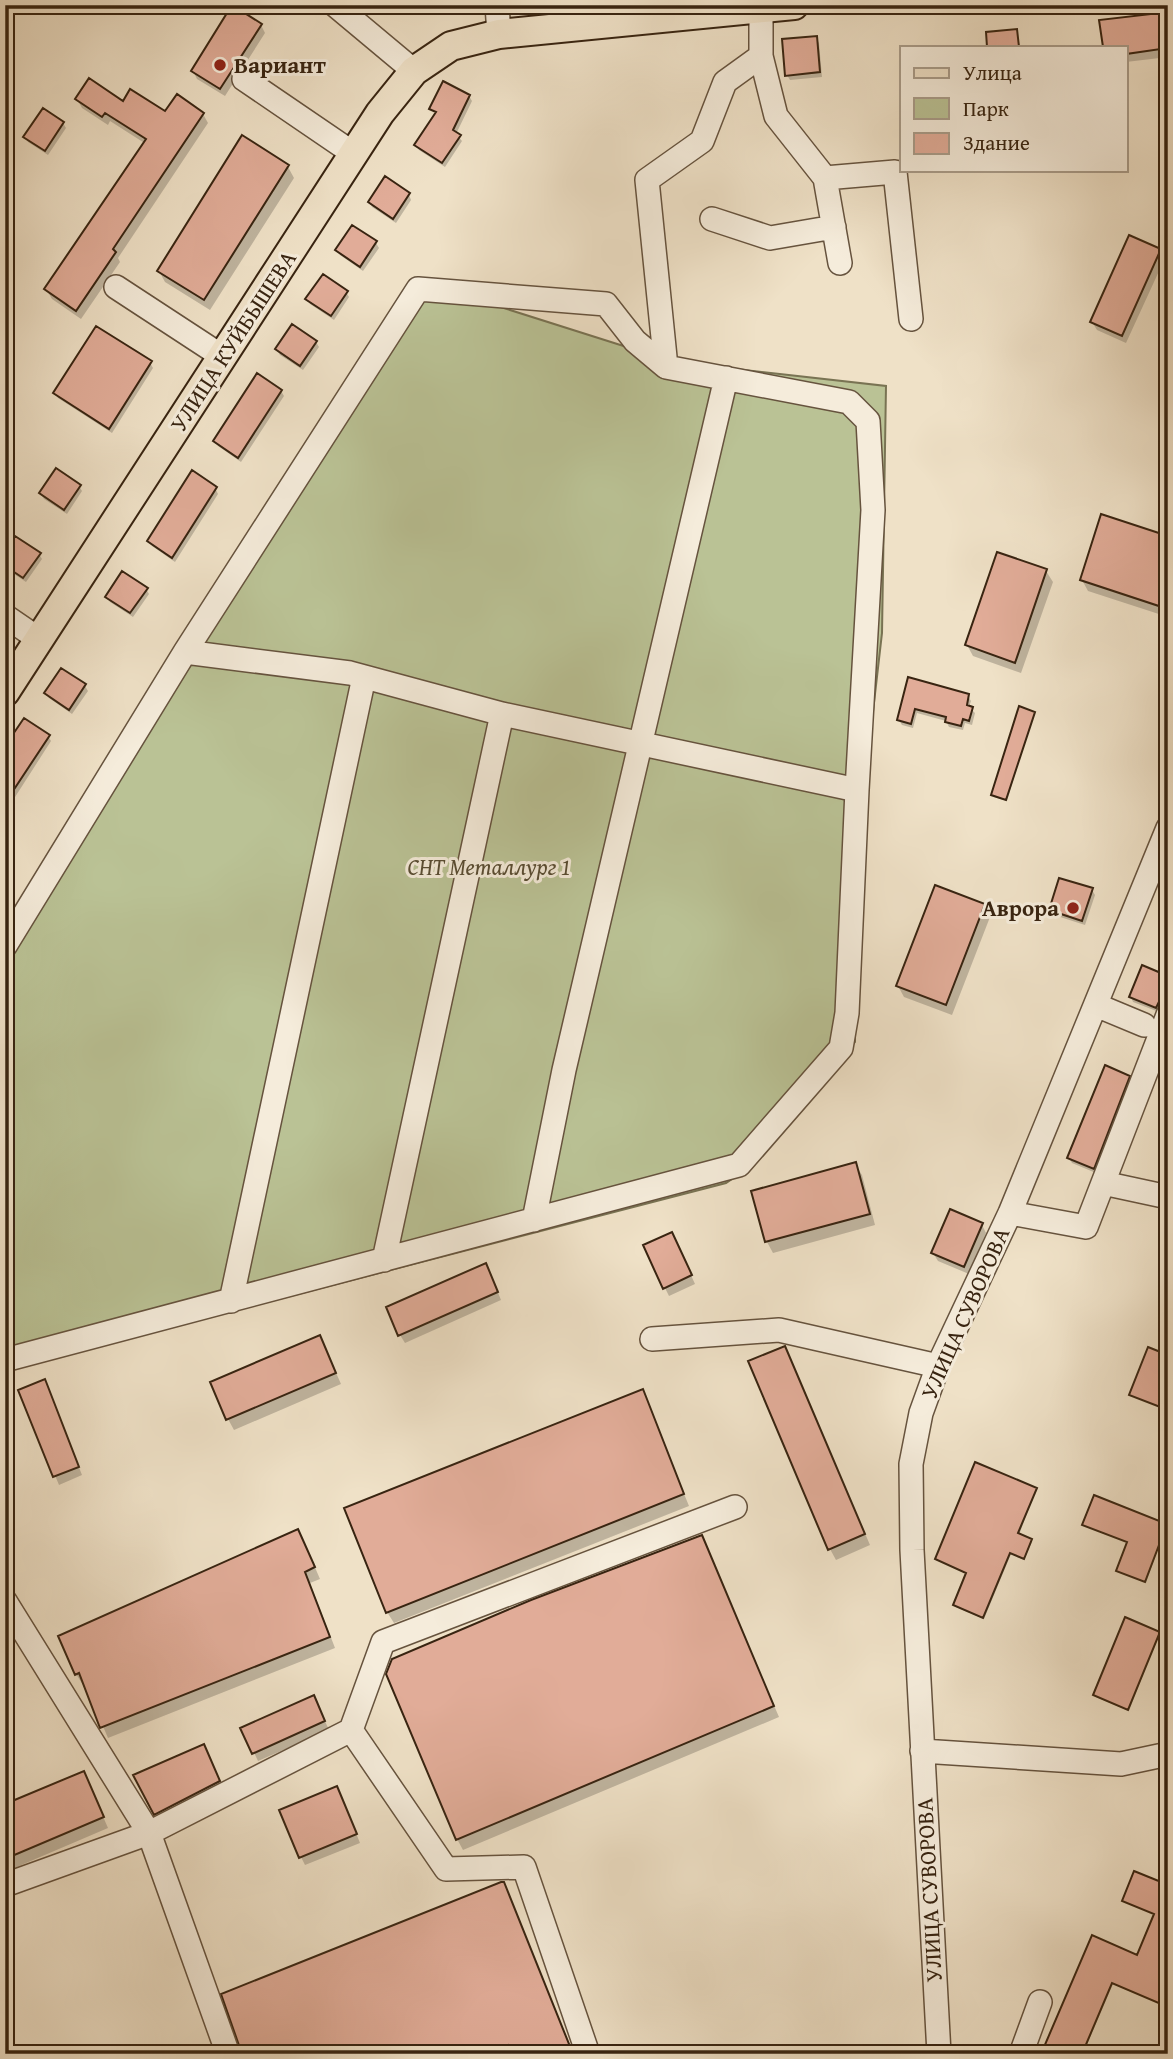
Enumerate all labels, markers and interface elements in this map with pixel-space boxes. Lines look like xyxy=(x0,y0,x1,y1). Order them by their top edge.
legend xyxy=(900,46,1128,172)
place label: Вариант xyxy=(234,48,326,81)
marker: Вариант xyxy=(212,57,228,73)
text: Улица xyxy=(963,57,1022,88)
text: Парк xyxy=(963,93,1009,124)
text: Здание xyxy=(963,127,1030,158)
street label: УЛИЦА КУЙБЫШЕВА xyxy=(161,244,304,438)
park label: СНТ Металлург 1 xyxy=(407,850,571,883)
place label: Аврора xyxy=(982,891,1059,924)
marker: Аврора xyxy=(1065,900,1081,916)
street label: УЛИЦА СУВОРОВА xyxy=(912,1222,1017,1404)
street label: УЛИЦА СУВОРОВА xyxy=(907,1797,950,1983)

